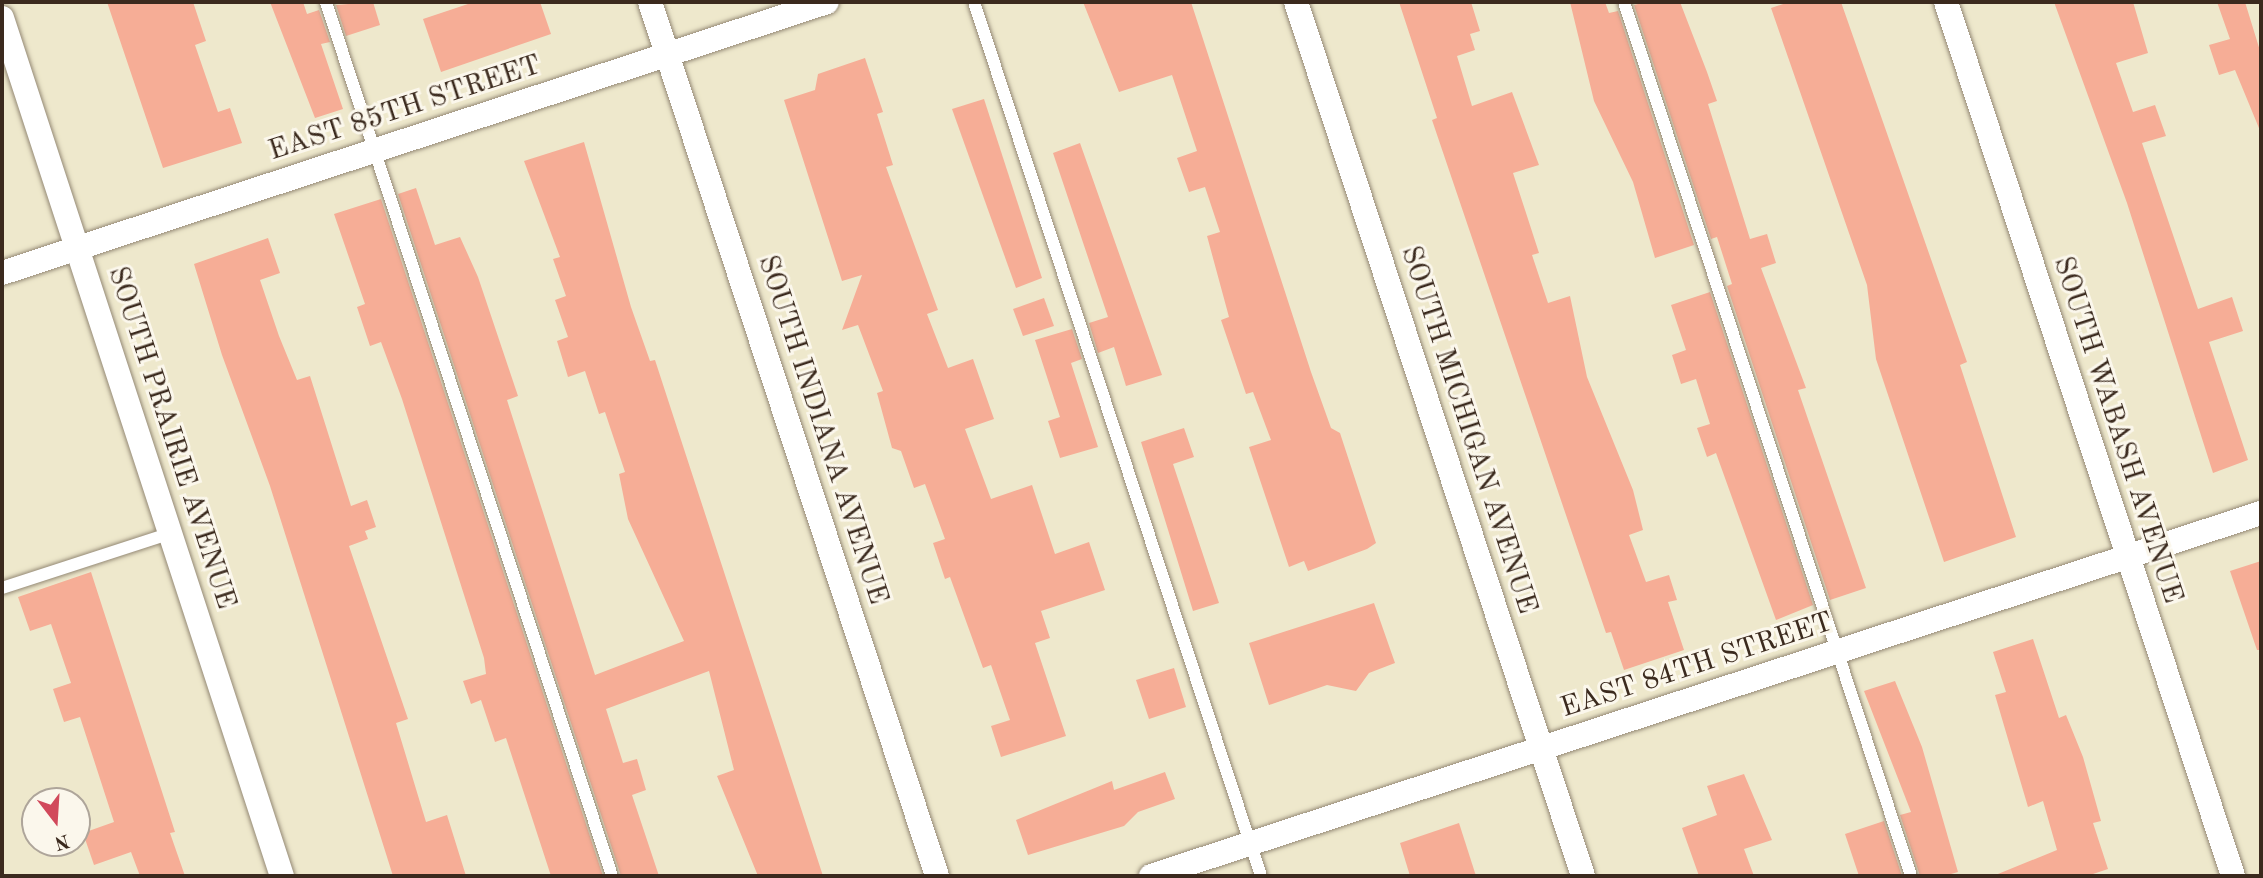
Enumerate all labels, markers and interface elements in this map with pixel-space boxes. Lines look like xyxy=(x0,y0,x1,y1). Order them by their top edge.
street label: EAST 85TH STREET xyxy=(265,49,545,169)
street label: SOUTH MICHIGAN AVENUE xyxy=(1393,242,1543,618)
street label: SOUTH INDIANA AVENUE xyxy=(750,251,894,609)
street label: SOUTH WABASH AVENUE xyxy=(2045,252,2189,608)
street label: SOUTH PRAIRIE AVENUE xyxy=(100,263,242,613)
street label: EAST 84TH STREET xyxy=(1557,606,1837,726)
north arrow xyxy=(21,787,91,857)
text: N xyxy=(52,829,71,852)

